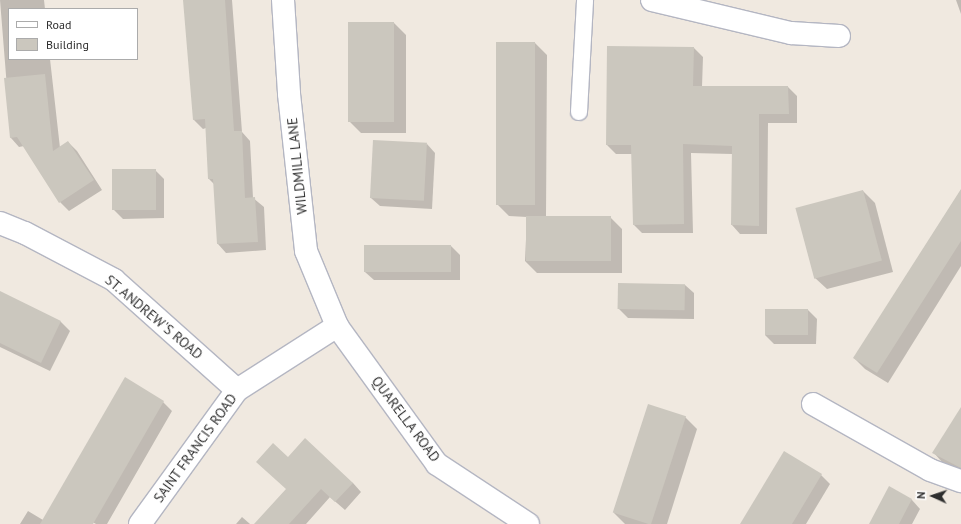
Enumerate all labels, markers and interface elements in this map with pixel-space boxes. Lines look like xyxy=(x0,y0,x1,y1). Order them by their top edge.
legend xyxy=(8,8,138,60)
text: Road xyxy=(46,17,71,32)
text: Building xyxy=(46,37,89,52)
street label: WILDMILL LANE xyxy=(284,116,310,216)
street label: ST. ANDREW'S ROAD xyxy=(101,271,207,363)
street label: QUARELLA ROAD xyxy=(368,373,444,465)
street label: SAINT FRANCIS ROAD xyxy=(150,390,240,506)
north arrow xyxy=(913,476,953,516)
text: N xyxy=(914,491,928,499)

